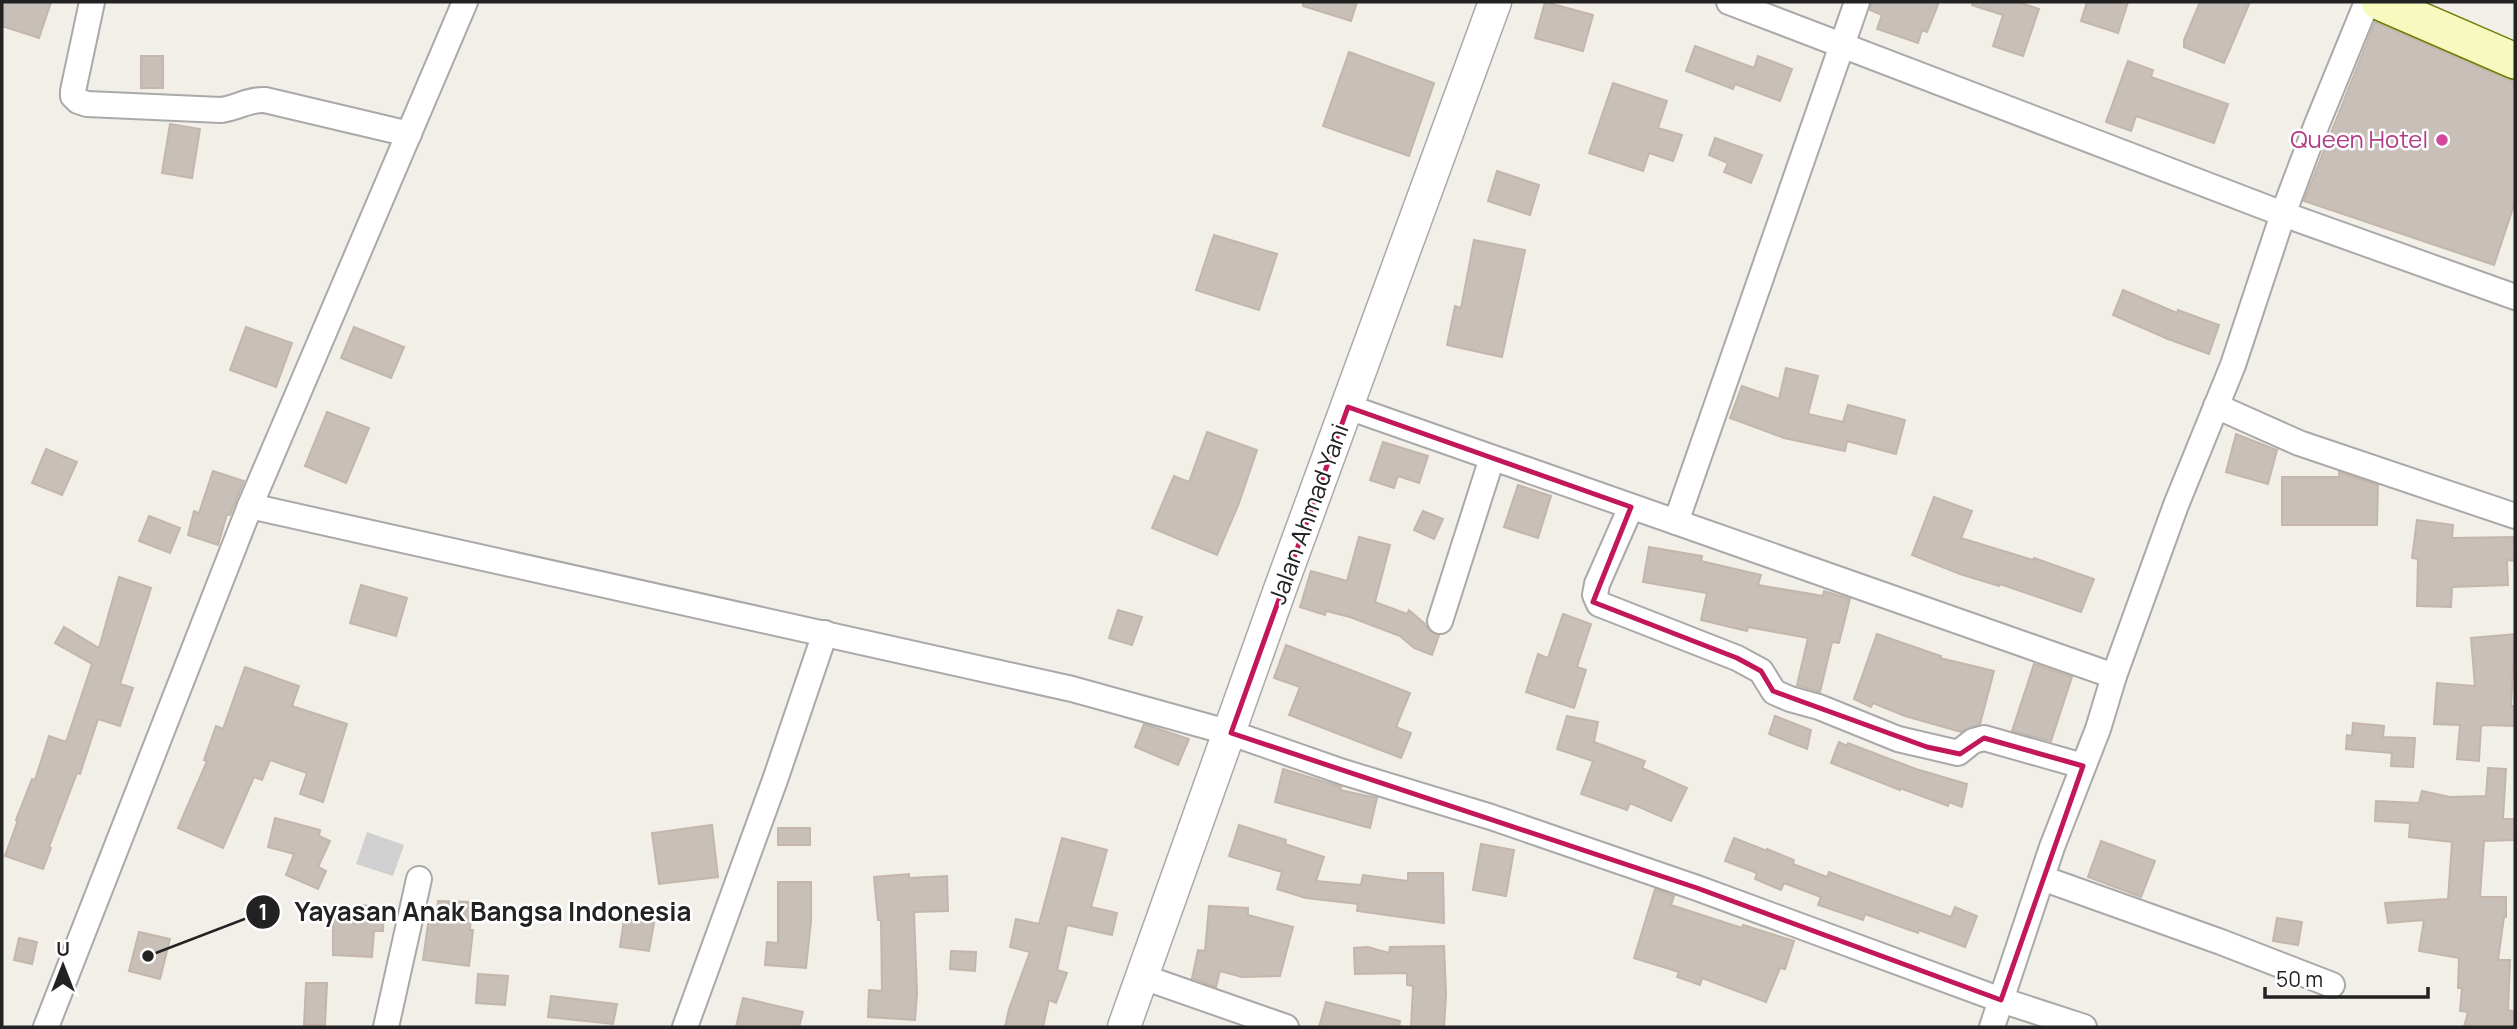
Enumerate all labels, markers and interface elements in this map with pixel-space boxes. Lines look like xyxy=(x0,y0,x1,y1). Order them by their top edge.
place label: Queen Hotel xyxy=(2290,122,2428,155)
marker: Queen Hotel xyxy=(2434,132,2450,148)
street label: Jalan Ahmad Yani xyxy=(1260,419,1355,608)
callout: Yayasan Anak Bangsa Indonesia xyxy=(246,889,706,936)
text: Yayasan Anak Bangsa Indonesia xyxy=(295,893,691,929)
text: 1 xyxy=(258,898,268,926)
north arrow xyxy=(28,931,98,1001)
text: U xyxy=(56,936,70,962)
scale bar xyxy=(2265,956,2428,1000)
text: 50 m xyxy=(2276,965,2323,993)

